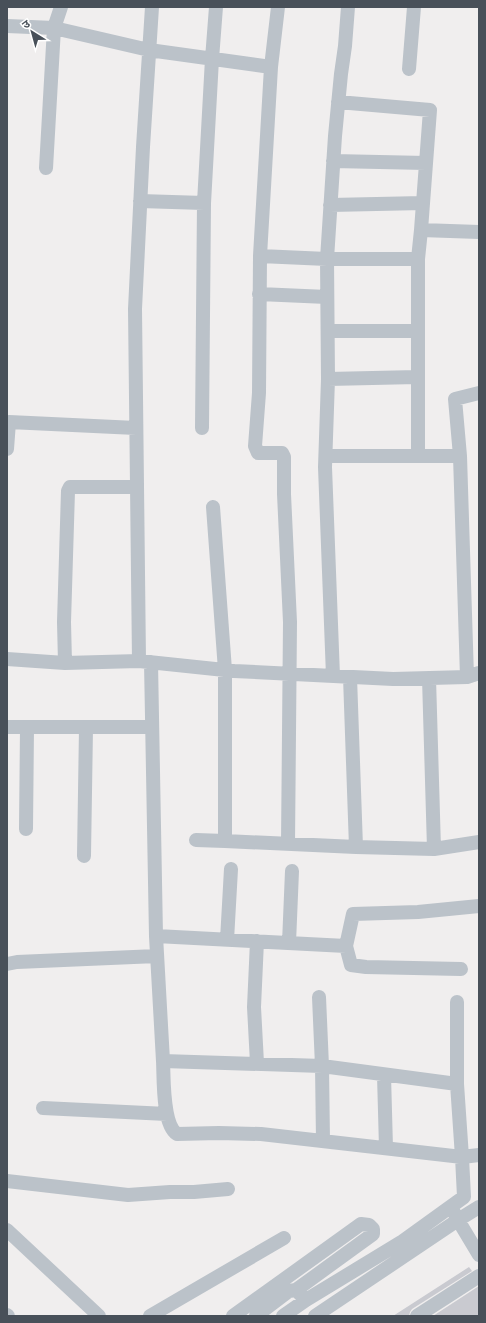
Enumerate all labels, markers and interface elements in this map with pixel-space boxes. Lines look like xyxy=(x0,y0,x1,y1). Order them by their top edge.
north arrow xyxy=(12,12,52,52)
text: उ xyxy=(19,16,33,32)

